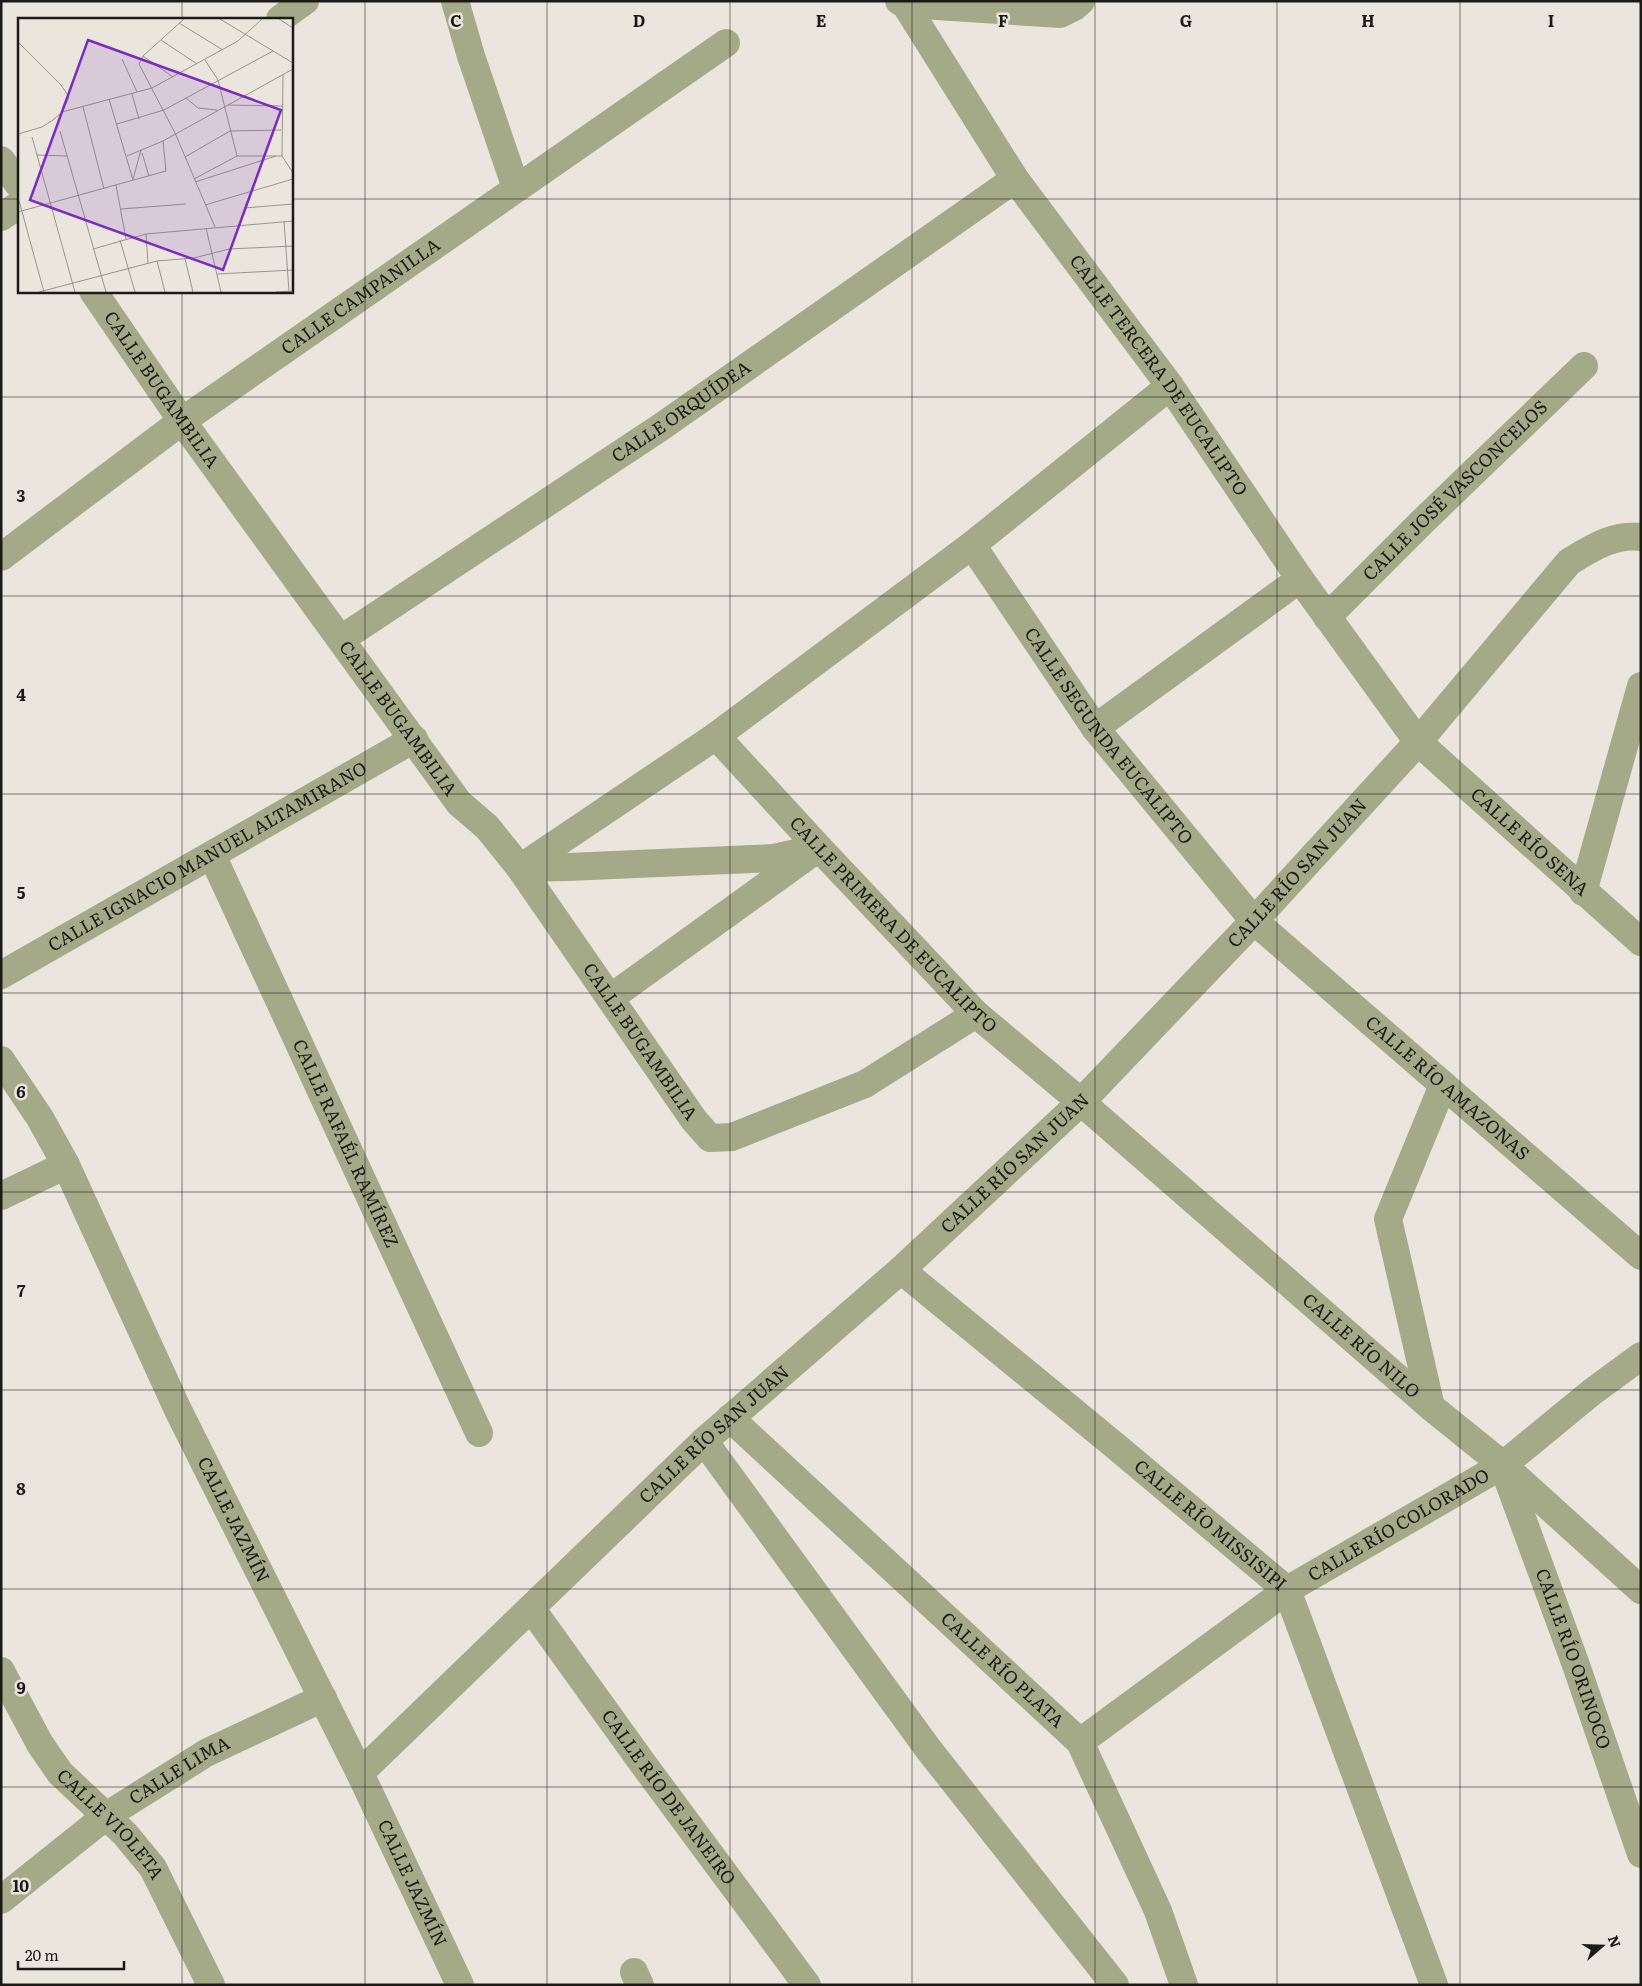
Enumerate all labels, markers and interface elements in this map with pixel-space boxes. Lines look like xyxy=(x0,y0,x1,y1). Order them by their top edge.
text: C xyxy=(450,8,462,32)
text: D xyxy=(633,8,645,32)
text: E xyxy=(816,8,827,32)
text: F xyxy=(998,8,1008,32)
text: G xyxy=(1180,8,1192,32)
text: H xyxy=(1361,8,1375,32)
text: I xyxy=(1548,8,1554,32)
inset map xyxy=(18,18,292,292)
street label: CALLE CAMPANILLA xyxy=(275,231,445,360)
street label: CALLE TERCERA DE EUCALIPTO xyxy=(1064,248,1255,501)
street label: CALLE BUGAMBILIA xyxy=(98,305,227,473)
street label: CALLE ORQUÍDEA xyxy=(605,353,756,468)
street label: CALLE JOSÉ VASCONCELOS xyxy=(1356,393,1553,586)
text: 3 xyxy=(17,483,26,507)
street label: CALLE SEGUNDA EUCALIPTO xyxy=(1019,621,1200,850)
street label: CALLE BUGAMBILIA xyxy=(333,634,464,801)
text: 4 xyxy=(16,682,26,706)
street label: CALLE IGNACIO MANUEL ALTAMIRANO xyxy=(42,754,371,958)
street label: CALLE RÍO SENA xyxy=(1465,780,1596,901)
street label: CALLE RÍO SAN JUAN xyxy=(1220,791,1372,953)
street label: CALLE PRIMERA DE EUCALIPTO xyxy=(784,809,1004,1038)
text: 5 xyxy=(17,880,26,904)
street label: CALLE BUGAMBILIA xyxy=(577,957,705,1125)
street label: CALLE RÍO AMAZONAS xyxy=(1360,1008,1536,1166)
street label: CALLE RAFAÉL RAMÍREZ xyxy=(287,1034,407,1252)
text: 6 xyxy=(16,1079,26,1103)
street label: CALLE RÍO SAN JUAN xyxy=(934,1086,1095,1239)
text: 7 xyxy=(17,1278,26,1302)
street label: CALLE RÍO NILO xyxy=(1297,1286,1427,1404)
street label: CALLE RÍO SAN JUAN xyxy=(632,1358,795,1509)
street label: CALLE JAZMÍN xyxy=(192,1452,277,1587)
street label: CALLE RÍO MISSISIPI xyxy=(1129,1452,1293,1596)
street label: CALLE RÍO COLORADO xyxy=(1302,1461,1494,1587)
text: 8 xyxy=(16,1476,26,1500)
street label: CALLE RÍO ORINOCO xyxy=(1530,1564,1619,1752)
street label: CALLE RÍO PLATA xyxy=(936,1605,1071,1733)
text: 9 xyxy=(16,1675,26,1699)
street label: CALLE RÍO DE JANEIRO xyxy=(596,1703,743,1890)
street label: CALLE LIMA xyxy=(123,1729,234,1810)
street label: CALLE VIOLETA xyxy=(51,1762,171,1883)
street label: CALLE JAZMÍN xyxy=(372,1815,455,1951)
text: 10 xyxy=(13,1873,29,1897)
north arrow xyxy=(1577,1921,1627,1971)
text: N xyxy=(1604,1932,1627,1950)
scale bar xyxy=(18,1938,124,1970)
text: 20 m xyxy=(25,1943,59,1966)

